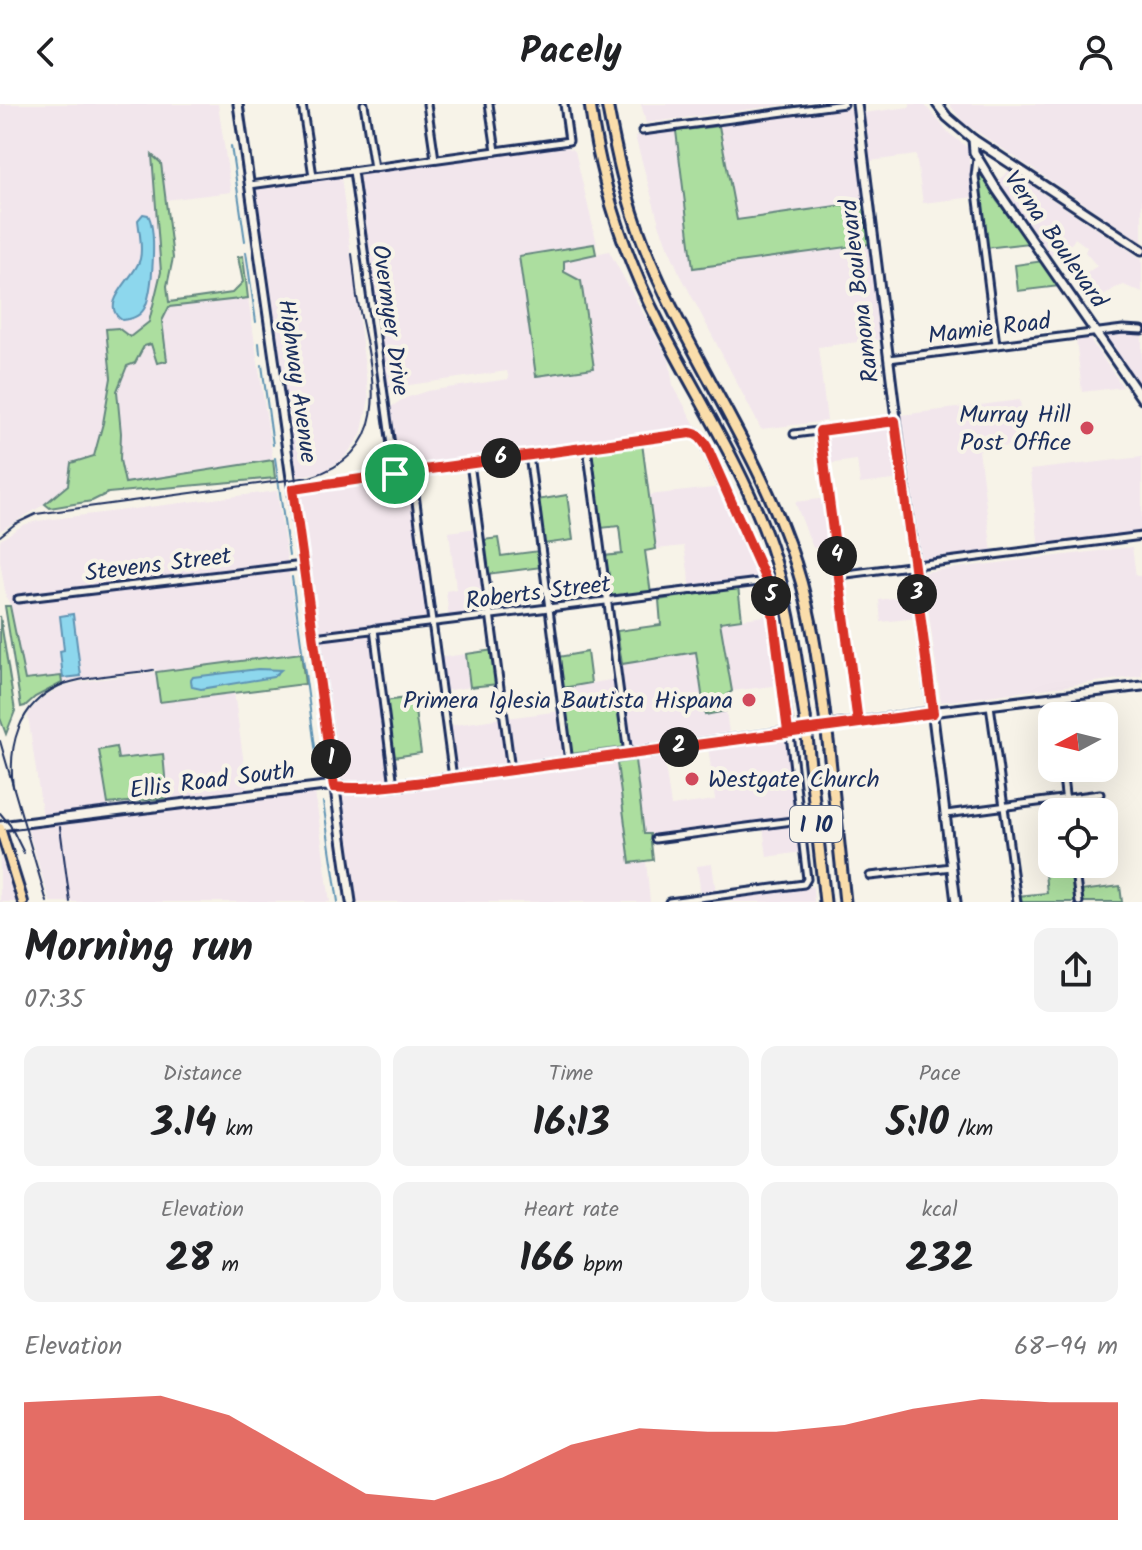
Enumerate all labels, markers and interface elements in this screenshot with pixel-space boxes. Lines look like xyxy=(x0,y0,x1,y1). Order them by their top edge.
text: Pacely xyxy=(520,24,622,81)
icon: back xyxy=(24,30,68,74)
icon: person xyxy=(1074,30,1118,74)
street label: Verna Boulevard xyxy=(993,163,1117,318)
street label: Ramona Boulevard xyxy=(830,196,891,385)
street label: Overmyer Drive xyxy=(360,242,419,399)
street label: Highway Avenue xyxy=(266,297,327,466)
street label: Mamie Road xyxy=(925,302,1054,356)
place label: Murray Hill Post Office xyxy=(959,396,1071,463)
marker: Murray Hill Post Office xyxy=(1078,419,1096,437)
pin: 6 xyxy=(481,438,521,478)
pin xyxy=(361,440,429,508)
text: 6 xyxy=(495,440,507,475)
icon: arrive xyxy=(373,452,417,496)
pin: 4 xyxy=(817,536,857,576)
street label: Stevens Street xyxy=(83,537,234,594)
text: 4 xyxy=(831,538,843,573)
street label: Roberts Street xyxy=(463,565,614,622)
pin: 3 xyxy=(897,574,937,614)
pin: 5 xyxy=(751,576,791,616)
text: 3 xyxy=(911,576,923,611)
text: 5 xyxy=(765,578,777,613)
place label: Primera Iglesia Bautista Hispana xyxy=(403,682,733,721)
marker: Primera Iglesia Bautista Hispana xyxy=(740,691,758,709)
north arrow xyxy=(1038,702,1118,782)
map controls xyxy=(1038,702,1118,878)
pin: 2 xyxy=(659,727,699,767)
text: 2 xyxy=(673,729,685,764)
pin: 1 xyxy=(311,739,351,779)
text: 1 xyxy=(328,741,334,776)
street label: Ellis Road South xyxy=(127,752,297,811)
place label: Westgate Church xyxy=(708,761,880,800)
marker: Westgate Church xyxy=(683,770,701,788)
button: locate xyxy=(1038,798,1118,878)
road number: I 10 xyxy=(790,806,842,842)
text: Morning run xyxy=(24,914,253,984)
button: share xyxy=(1034,928,1118,1012)
text: 07:35 xyxy=(24,979,84,1021)
text: Distance xyxy=(163,1057,242,1092)
text: Time xyxy=(549,1057,593,1092)
text: Pace xyxy=(919,1057,961,1092)
text: 3.14 xyxy=(151,1092,217,1156)
text: 16:13 xyxy=(532,1092,610,1156)
text: 5:10 xyxy=(886,1092,949,1156)
text: km xyxy=(217,1112,253,1147)
text: /km xyxy=(949,1112,993,1147)
text: Elevation xyxy=(161,1193,244,1228)
text: Heart rate xyxy=(523,1193,619,1228)
text: kcal xyxy=(922,1193,958,1228)
text: 28 xyxy=(166,1228,213,1292)
text: 166 xyxy=(519,1228,575,1292)
text: 232 xyxy=(905,1228,974,1292)
text: m xyxy=(213,1248,239,1283)
text: bpm xyxy=(575,1248,623,1283)
text: Elevation xyxy=(24,1326,122,1368)
text: 68–94 m xyxy=(1014,1326,1118,1368)

